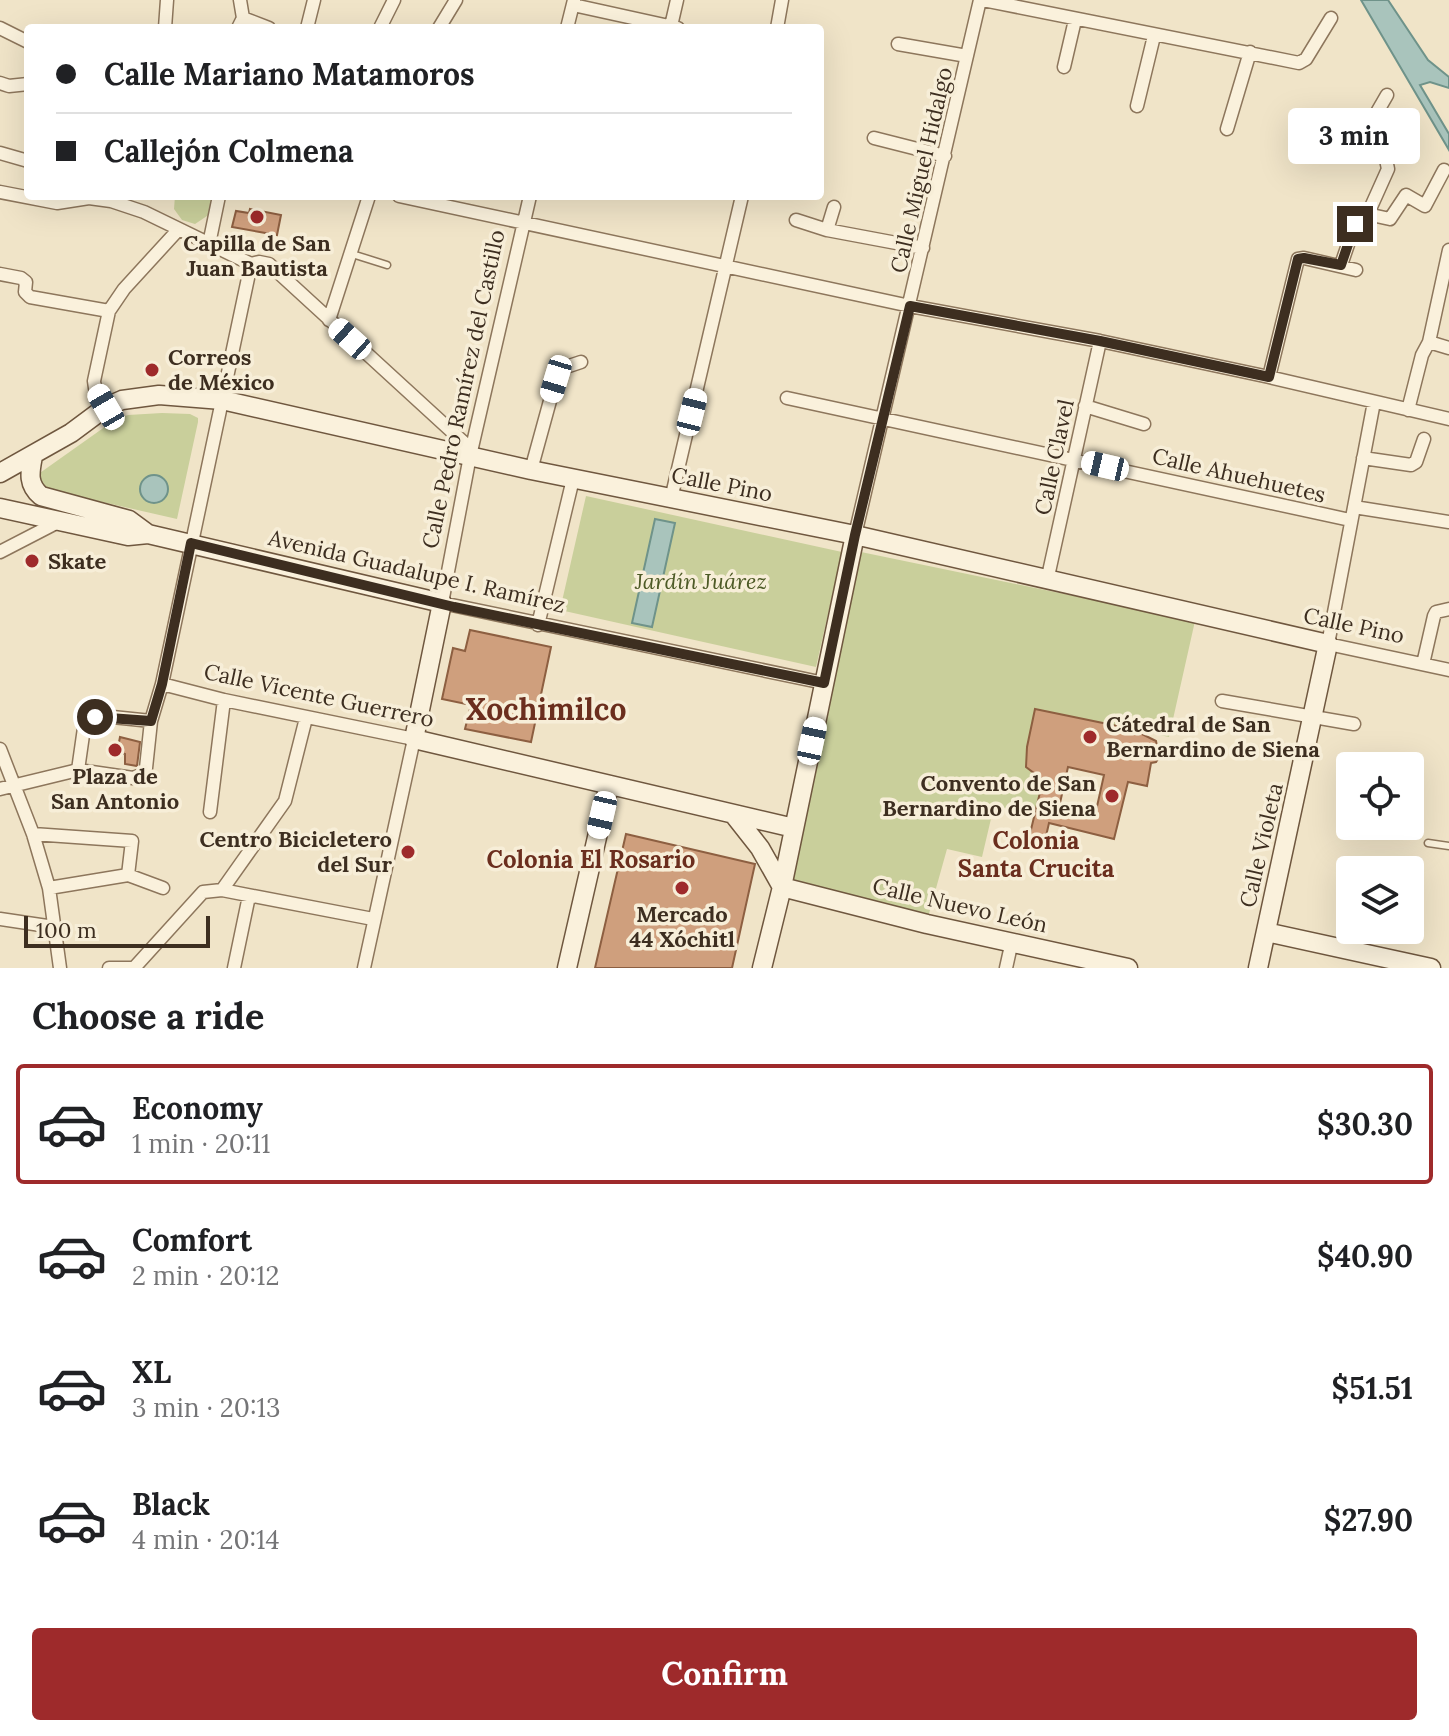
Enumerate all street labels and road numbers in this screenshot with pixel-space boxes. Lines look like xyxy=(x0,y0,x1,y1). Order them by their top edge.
street label: Calle Miguel Hidalgo xyxy=(884,64,958,276)
street label: Calle Pedro Ramírez del Castillo xyxy=(416,227,510,551)
street label: Calle Clavel xyxy=(1028,396,1080,518)
street label: Calle Ahuehuetes xyxy=(1150,441,1328,509)
street label: Calle Pino xyxy=(669,461,775,507)
street label: Avenida Guadalupe I. Ramírez xyxy=(265,523,568,619)
street label: Calle Pino xyxy=(1301,601,1407,649)
street label: Calle Vicente Guerrero xyxy=(201,657,437,733)
street label: Calle Violeta xyxy=(1233,780,1289,910)
street label: Calle Nuevo León xyxy=(870,871,1050,939)

